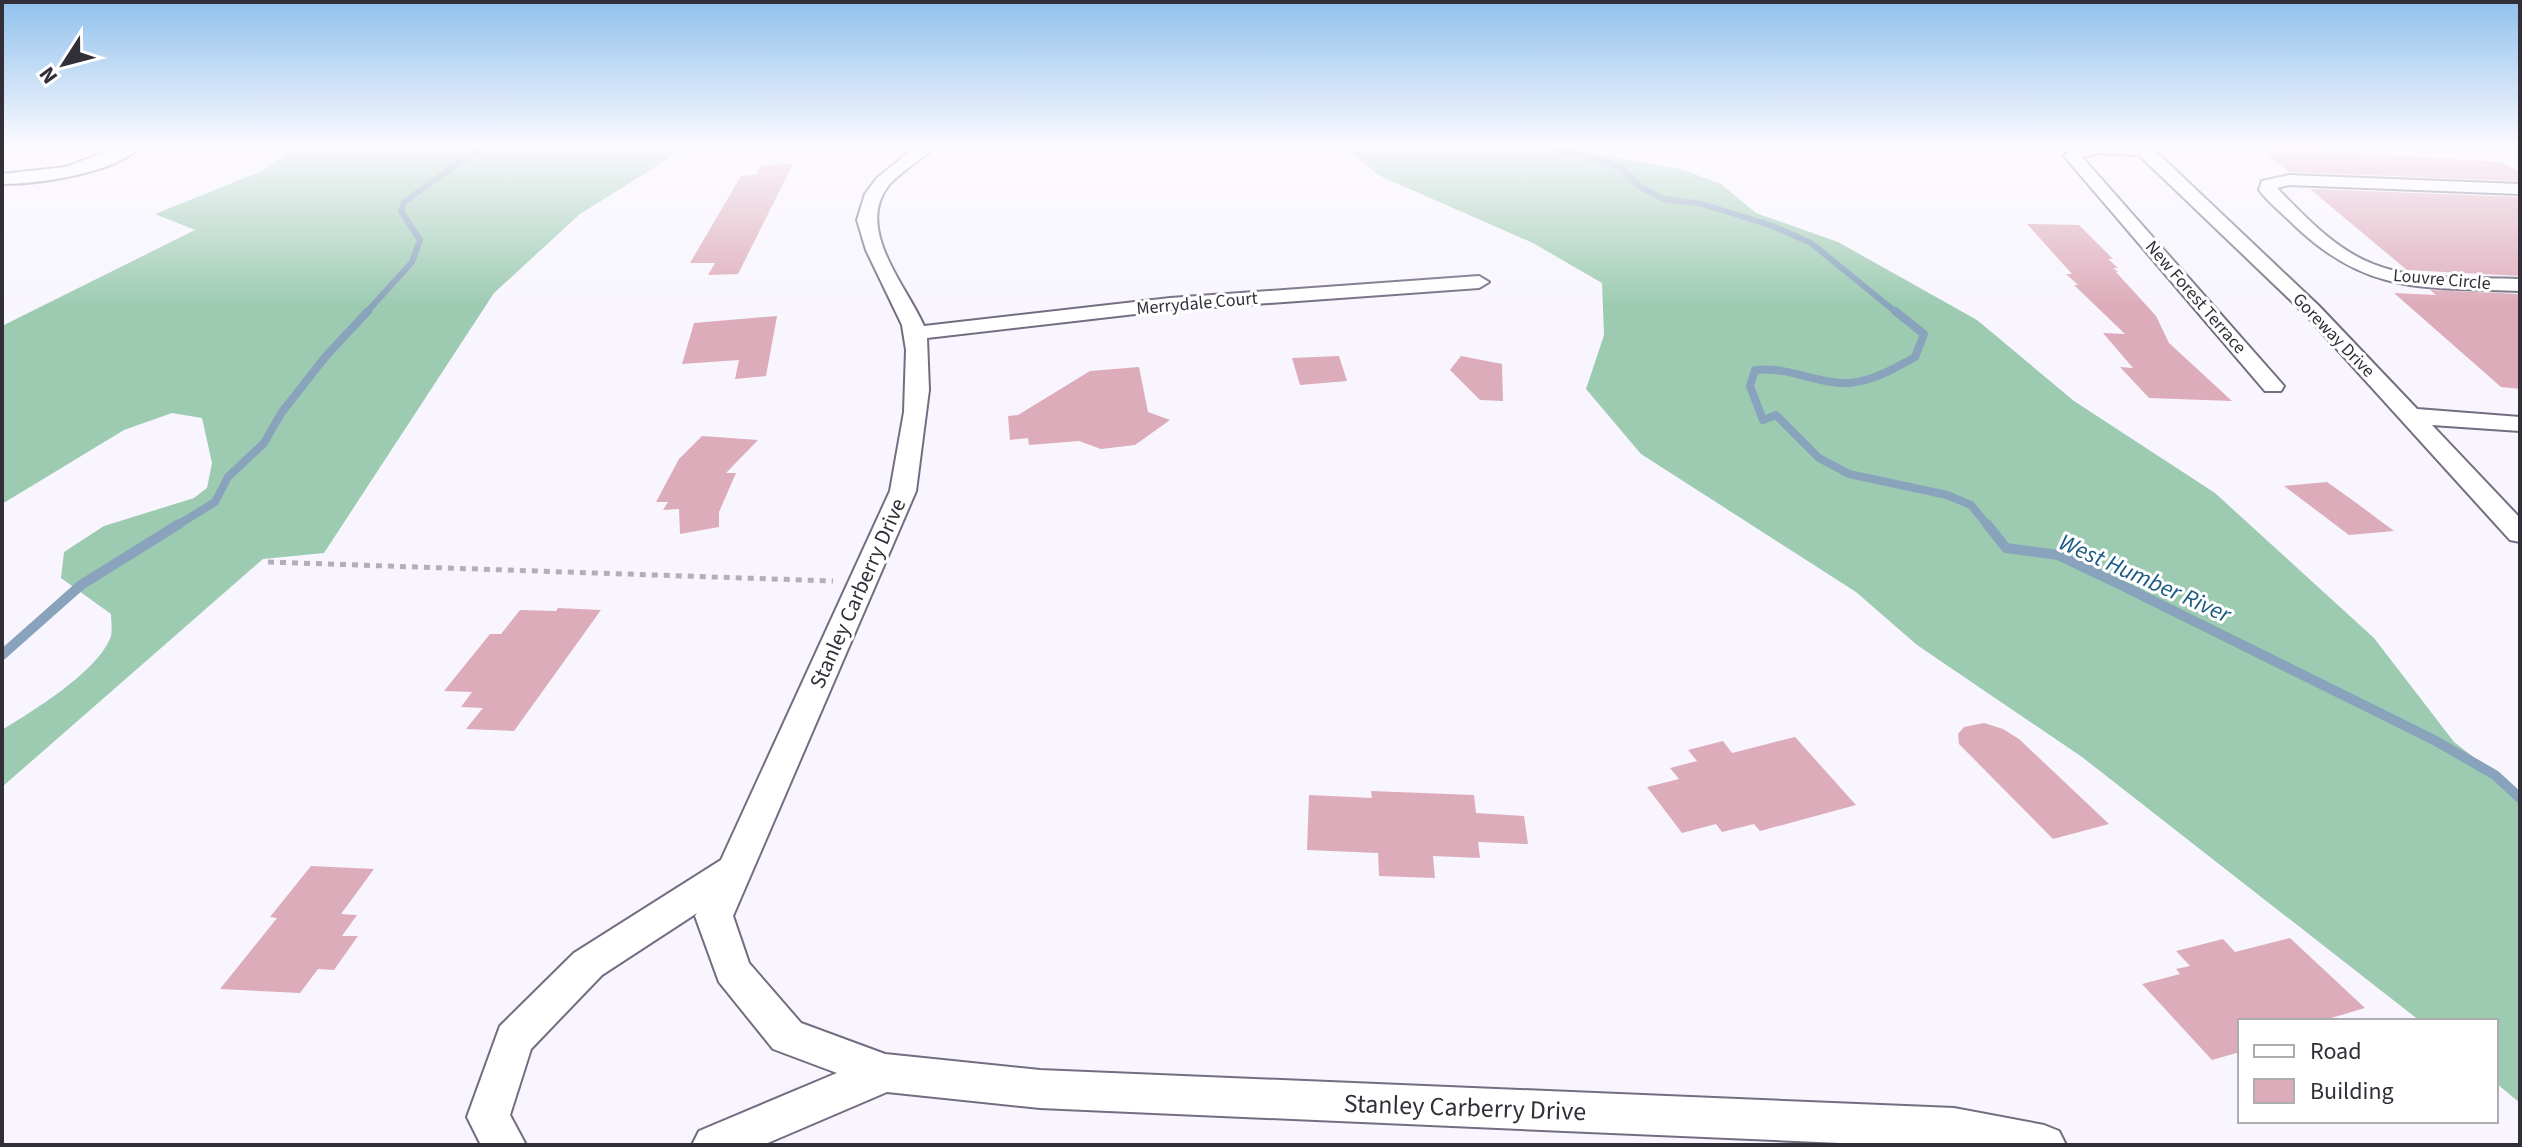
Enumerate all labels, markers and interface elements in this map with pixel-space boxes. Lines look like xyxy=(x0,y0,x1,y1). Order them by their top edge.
north arrow xyxy=(24,24,104,104)
text: N xyxy=(31,60,66,90)
street label: New Forest Terrace xyxy=(2139,235,2252,359)
street label: Louvre Circle xyxy=(2392,263,2492,296)
street label: Merrydale Court xyxy=(1135,286,1259,321)
street label: Goreway Drive xyxy=(2287,288,2380,383)
street label: Stanley Carberry Drive xyxy=(802,493,914,694)
water label: West Humber River xyxy=(2053,525,2238,633)
legend xyxy=(2238,1019,2498,1123)
text: Road xyxy=(2310,1034,2362,1069)
text: Building xyxy=(2310,1074,2394,1109)
street label: Stanley Carberry Drive xyxy=(1343,1085,1587,1130)

